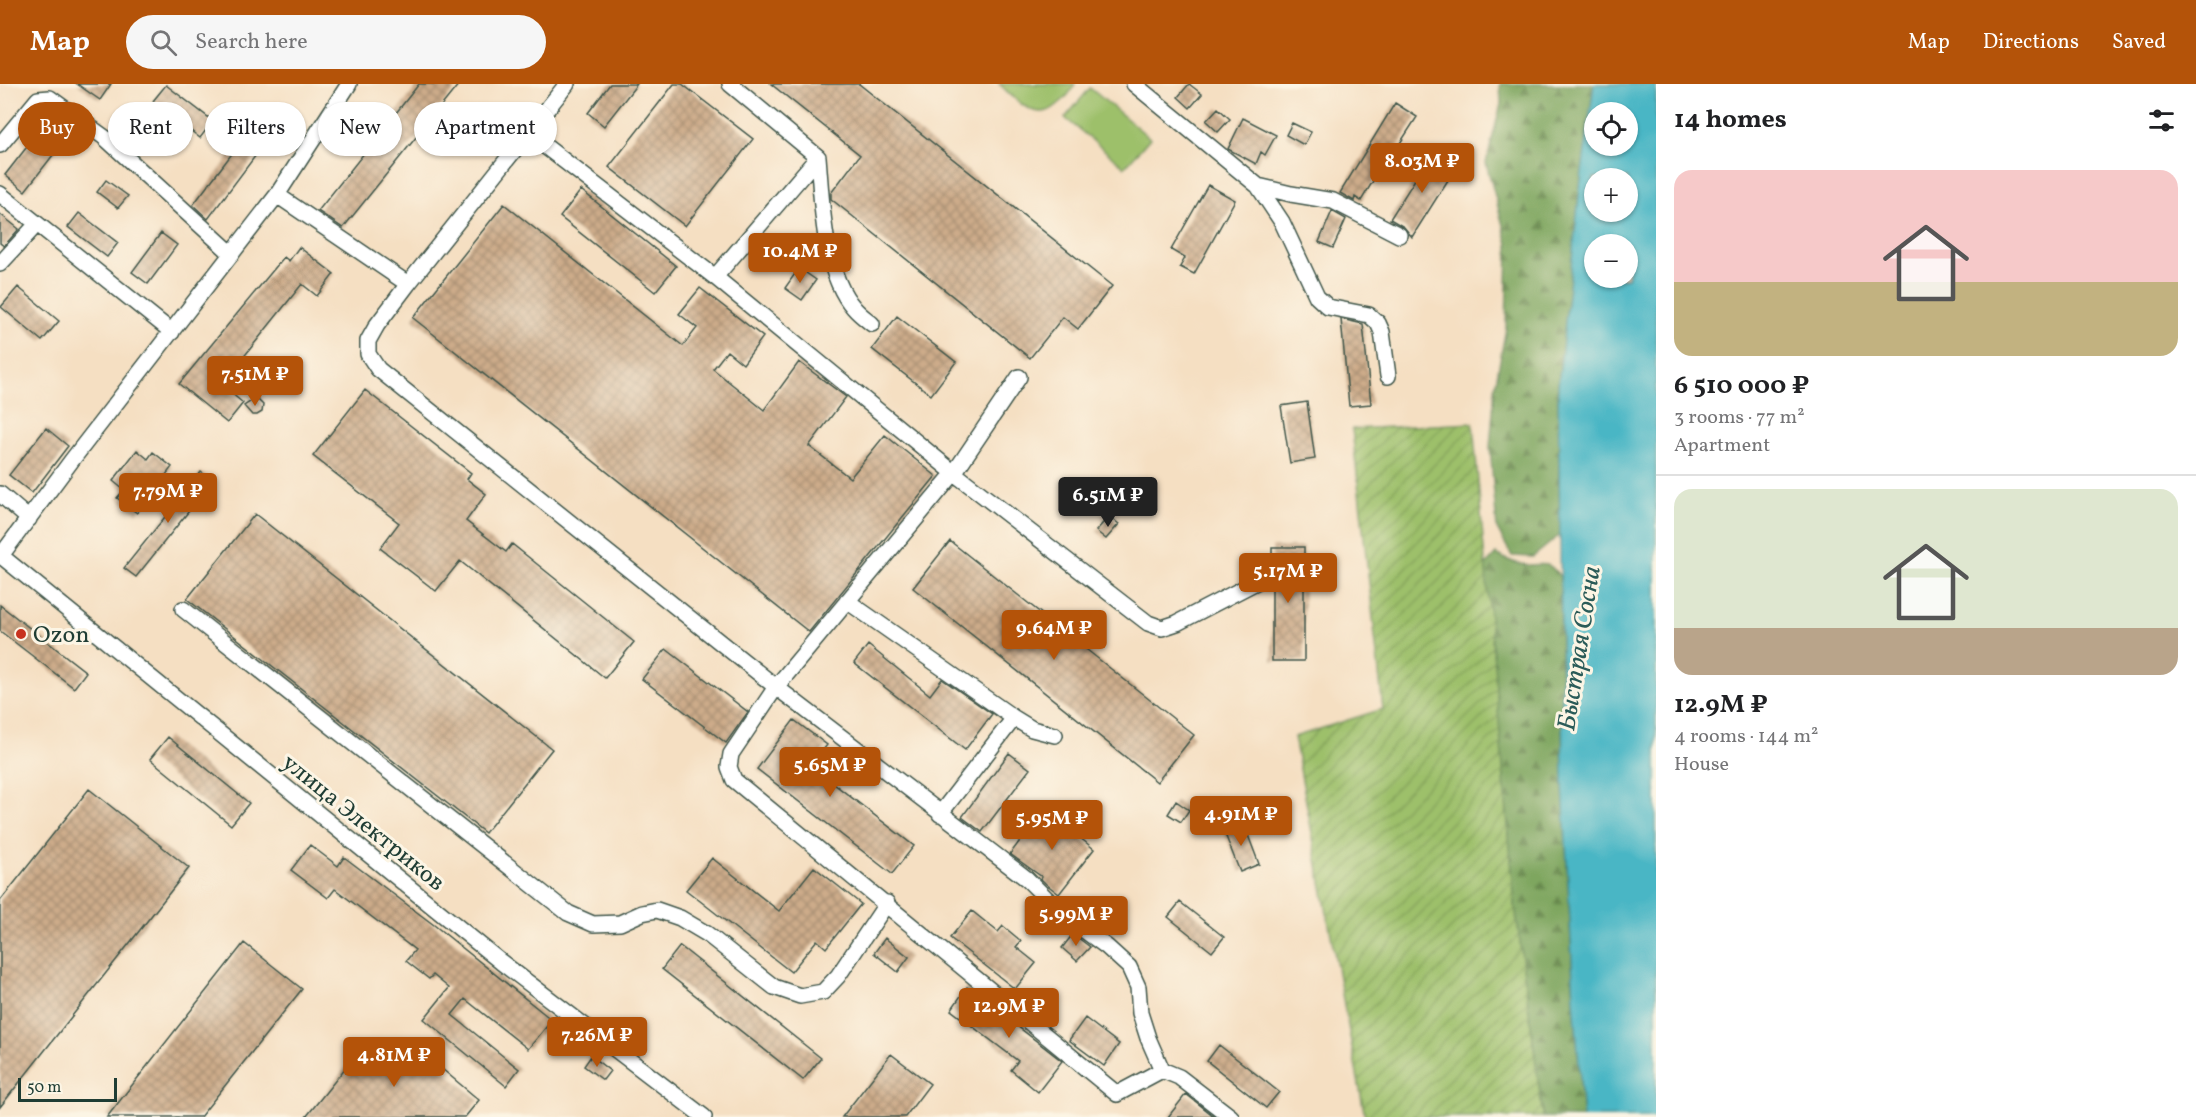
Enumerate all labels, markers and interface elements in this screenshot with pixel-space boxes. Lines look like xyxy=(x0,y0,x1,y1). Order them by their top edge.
search box xyxy=(126,15,546,69)
text: Map xyxy=(30,23,90,62)
icon: search xyxy=(147,26,180,59)
text: Search here xyxy=(195,27,308,58)
text: Map xyxy=(1908,28,1950,57)
text: Directions xyxy=(1983,28,2079,57)
text: Saved xyxy=(2112,28,2166,57)
chip: Buy xyxy=(18,102,96,156)
chip: Rent xyxy=(108,102,193,156)
chip: Filters xyxy=(205,102,306,156)
chip: New xyxy=(318,102,402,156)
chip: Apartment xyxy=(414,102,557,156)
map controls xyxy=(1584,102,1638,288)
button: locate xyxy=(1584,102,1638,156)
text: 14 homes xyxy=(1674,102,1787,138)
icon: filters xyxy=(2145,104,2178,137)
pin: 8.03M ₽ xyxy=(1367,143,1477,194)
text: 8.03M ₽ xyxy=(1384,148,1460,176)
button: + xyxy=(1584,168,1638,222)
icon: home xyxy=(1872,209,1980,317)
pin: 10.4M ₽ xyxy=(745,233,855,284)
button: − xyxy=(1584,234,1638,288)
text: 10.4M ₽ xyxy=(762,238,838,266)
pin: 7.51M ₽ xyxy=(200,356,310,407)
text: 7.51M ₽ xyxy=(221,361,289,389)
text: 6 510 000 ₽ xyxy=(1674,368,1809,404)
text: 3 rooms · 77 m² xyxy=(1674,404,1805,432)
text: Apartment xyxy=(1674,432,1770,460)
pin: 7.79M ₽ xyxy=(113,473,223,524)
pin: 6.51M ₽ xyxy=(1053,477,1163,528)
text: 7.79M ₽ xyxy=(133,478,203,506)
text: 6.51M ₽ xyxy=(1072,482,1144,510)
icon: home xyxy=(1872,528,1980,636)
pin: 5.17M ₽ xyxy=(1233,553,1343,604)
text: 5.17M ₽ xyxy=(1253,558,1323,586)
water label: Быстрая Сосна xyxy=(1549,564,1611,733)
pin: 9.64M ₽ xyxy=(999,610,1109,661)
text: 9.64M ₽ xyxy=(1016,615,1092,643)
place label: Ozon xyxy=(33,619,90,653)
marker: Ozon xyxy=(14,627,28,641)
text: 12.9M ₽ xyxy=(1674,687,1768,723)
text: 4 rooms · 144 m² xyxy=(1674,723,1819,751)
street label: улица Электриков xyxy=(274,747,452,900)
pin: 5.65M ₽ xyxy=(775,747,885,798)
text: House xyxy=(1674,751,1729,779)
text: 5.65M ₽ xyxy=(794,752,866,780)
pin: 4.91M ₽ xyxy=(1186,796,1296,847)
pin: 5.95M ₽ xyxy=(997,800,1107,851)
text: 4.91M ₽ xyxy=(1204,801,1278,829)
text: 5.95M ₽ xyxy=(1016,805,1088,833)
pin: 5.99M ₽ xyxy=(1021,896,1131,947)
text: 5.99M ₽ xyxy=(1039,901,1113,929)
pin: 12.9M ₽ xyxy=(954,988,1064,1039)
text: 12.9M ₽ xyxy=(973,993,1045,1021)
pin: 7.26M ₽ xyxy=(542,1017,652,1068)
text: 7.26M ₽ xyxy=(561,1022,633,1050)
pin: 4.81M ₽ xyxy=(339,1037,449,1088)
text: 4.81M ₽ xyxy=(357,1042,431,1070)
scale bar xyxy=(18,1075,117,1102)
text: 50 m xyxy=(27,1077,61,1099)

